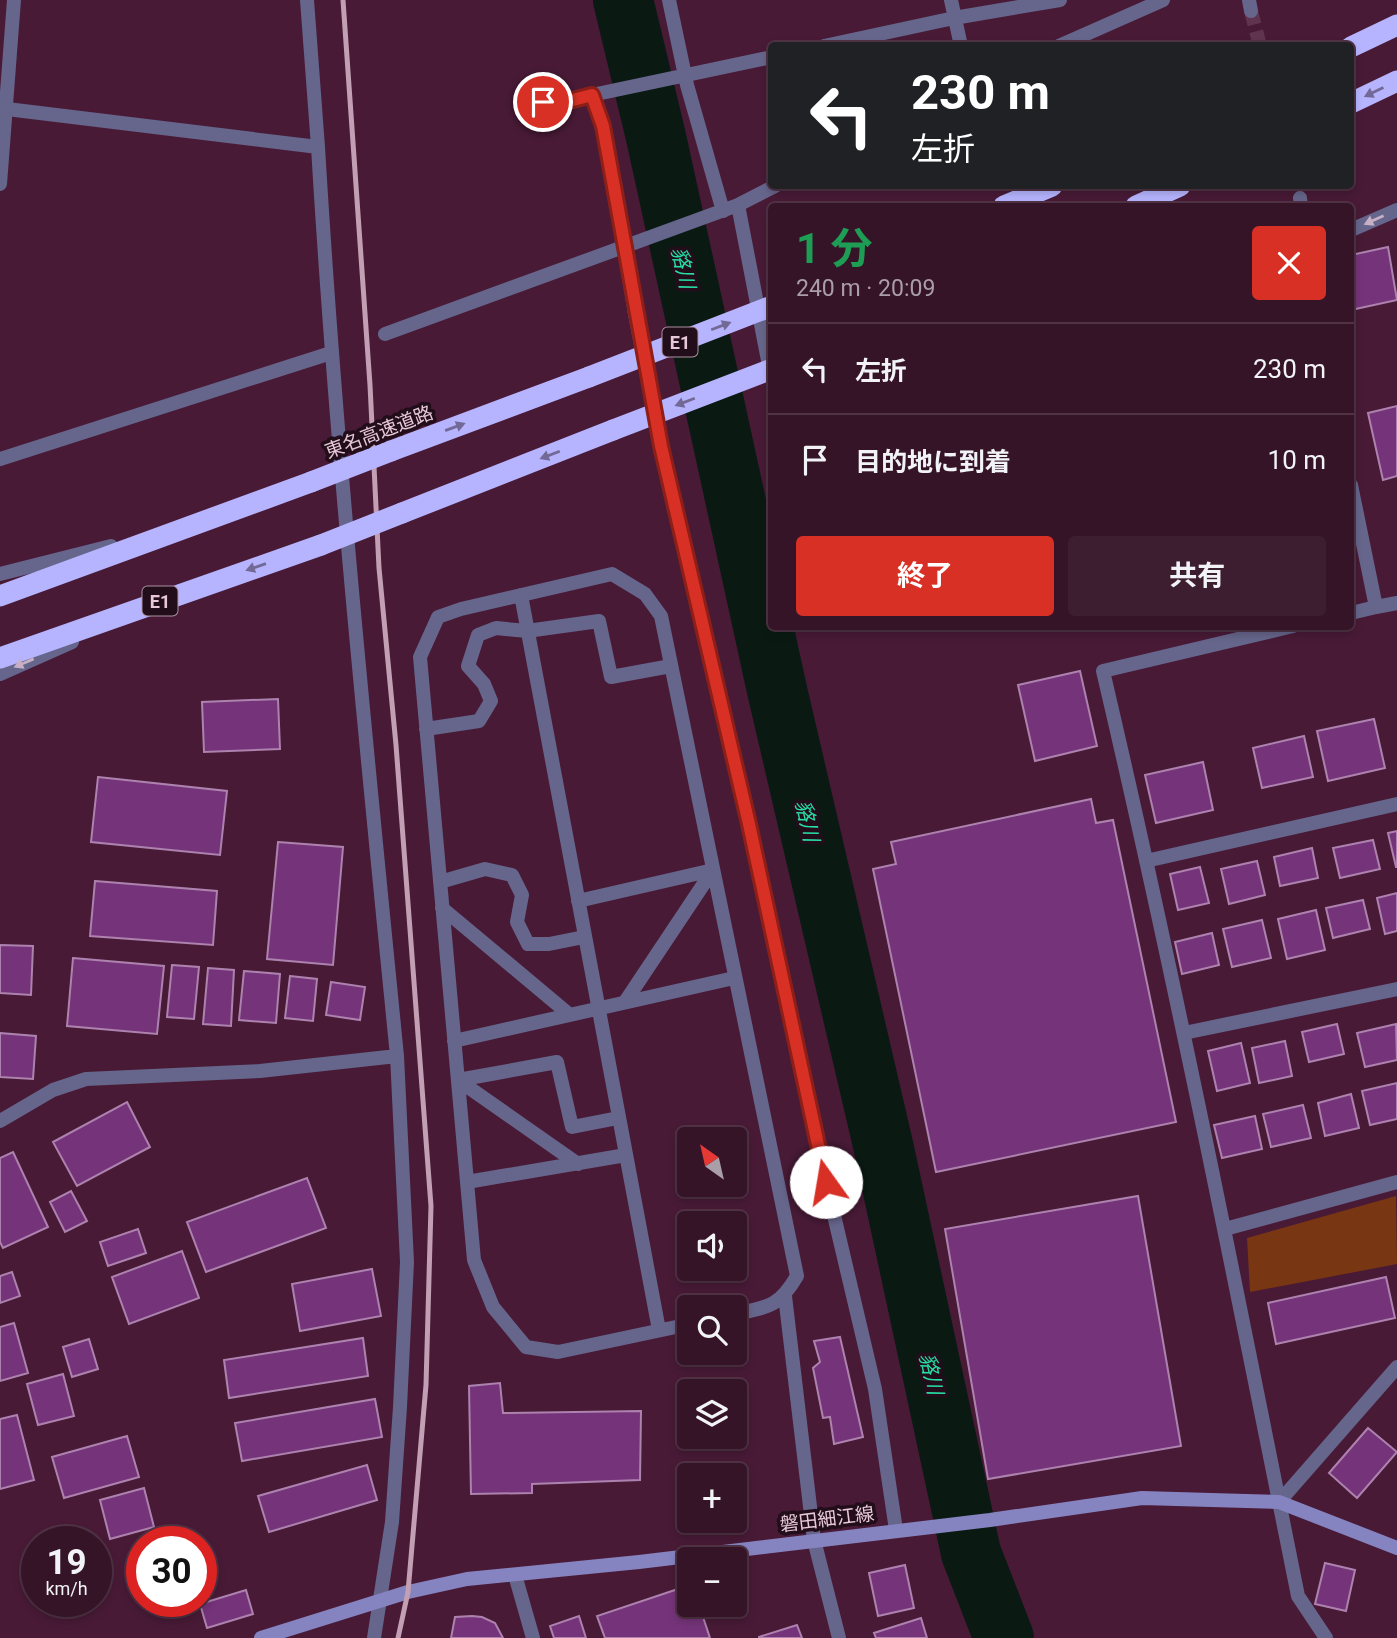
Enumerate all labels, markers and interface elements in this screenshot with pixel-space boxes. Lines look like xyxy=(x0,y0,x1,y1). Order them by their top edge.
text: 230 m xyxy=(911,64,1050,121)
icon: left xyxy=(796,70,887,161)
pin xyxy=(513,72,573,132)
icon: arrive xyxy=(524,83,562,121)
one-way arrow xyxy=(1364,86,1384,97)
text: 左折 xyxy=(911,130,975,168)
one-way arrow xyxy=(1364,214,1384,226)
text: 1 分 xyxy=(796,224,873,273)
button: close xyxy=(1252,226,1326,300)
water label: 貉川 xyxy=(667,245,700,293)
text: 240 m · 20:09 xyxy=(796,275,935,302)
one-way arrow xyxy=(710,320,731,331)
road number: E1 xyxy=(662,328,698,356)
icon: left xyxy=(796,350,834,388)
text: 230 m xyxy=(1253,354,1326,384)
text: 左折 xyxy=(855,356,907,386)
one-way arrow xyxy=(675,397,696,408)
street label: 東名高速道路 xyxy=(322,401,436,463)
one-way arrow xyxy=(444,421,465,432)
icon: arrive xyxy=(796,441,834,479)
text: 10 m xyxy=(1268,445,1326,475)
text: 目的地に到着 xyxy=(855,447,1011,477)
one-way arrow xyxy=(539,449,560,460)
button: 終了 xyxy=(796,536,1054,616)
button: 共有 xyxy=(1068,536,1326,616)
one-way arrow xyxy=(246,562,267,573)
road number: E1 xyxy=(142,586,178,616)
one-way arrow xyxy=(13,658,34,669)
water label: 貉川 xyxy=(791,798,824,846)
north arrow xyxy=(677,1127,747,1197)
map controls xyxy=(677,1127,747,1617)
position arrow xyxy=(789,1145,863,1219)
button: sound xyxy=(677,1211,747,1281)
button: search xyxy=(677,1295,747,1365)
water label: 貉川 xyxy=(915,1351,948,1399)
button: layers xyxy=(677,1379,747,1449)
button: + xyxy=(677,1463,747,1533)
street label: 磐田細江線 xyxy=(778,1502,876,1536)
speed limit sign: 30 xyxy=(126,1526,217,1617)
text: 19 xyxy=(46,1542,87,1583)
button: − xyxy=(677,1547,747,1617)
text: km/h xyxy=(45,1578,88,1599)

